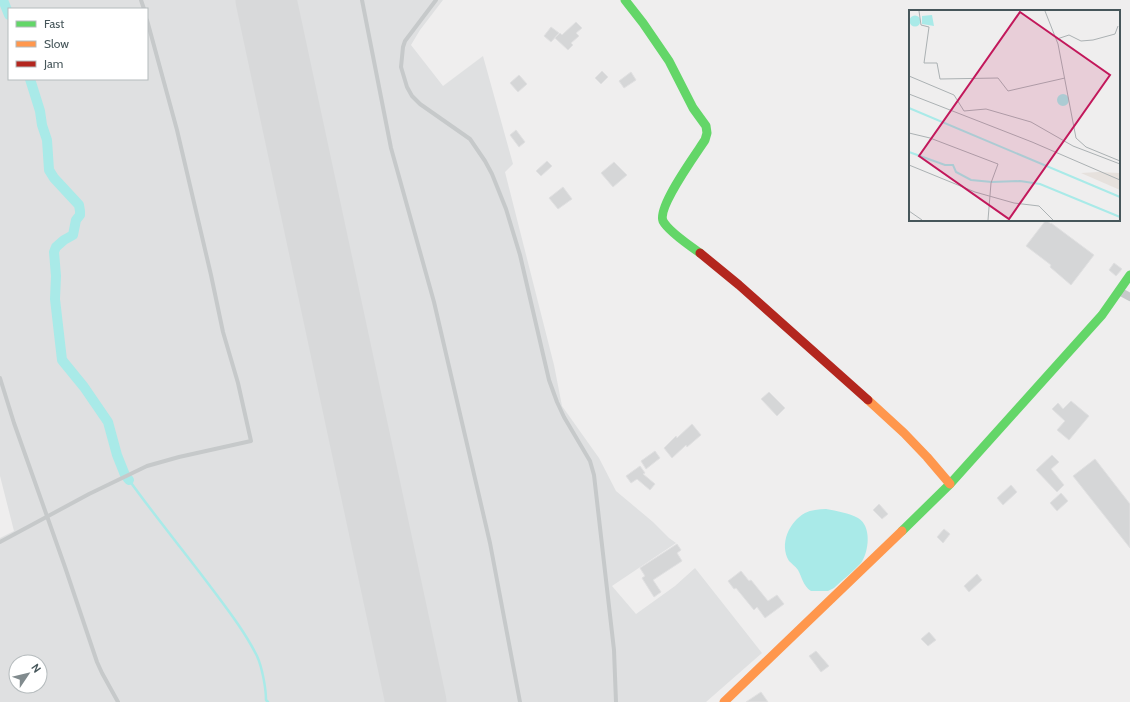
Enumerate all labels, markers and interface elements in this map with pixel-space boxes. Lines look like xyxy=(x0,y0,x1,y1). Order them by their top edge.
legend xyxy=(8,8,148,80)
inset map xyxy=(909,10,1120,221)
text: Fast xyxy=(44,16,64,31)
text: Slow xyxy=(44,36,69,51)
text: Jam xyxy=(43,56,63,71)
north arrow xyxy=(8,654,48,694)
text: N xyxy=(28,661,44,675)

